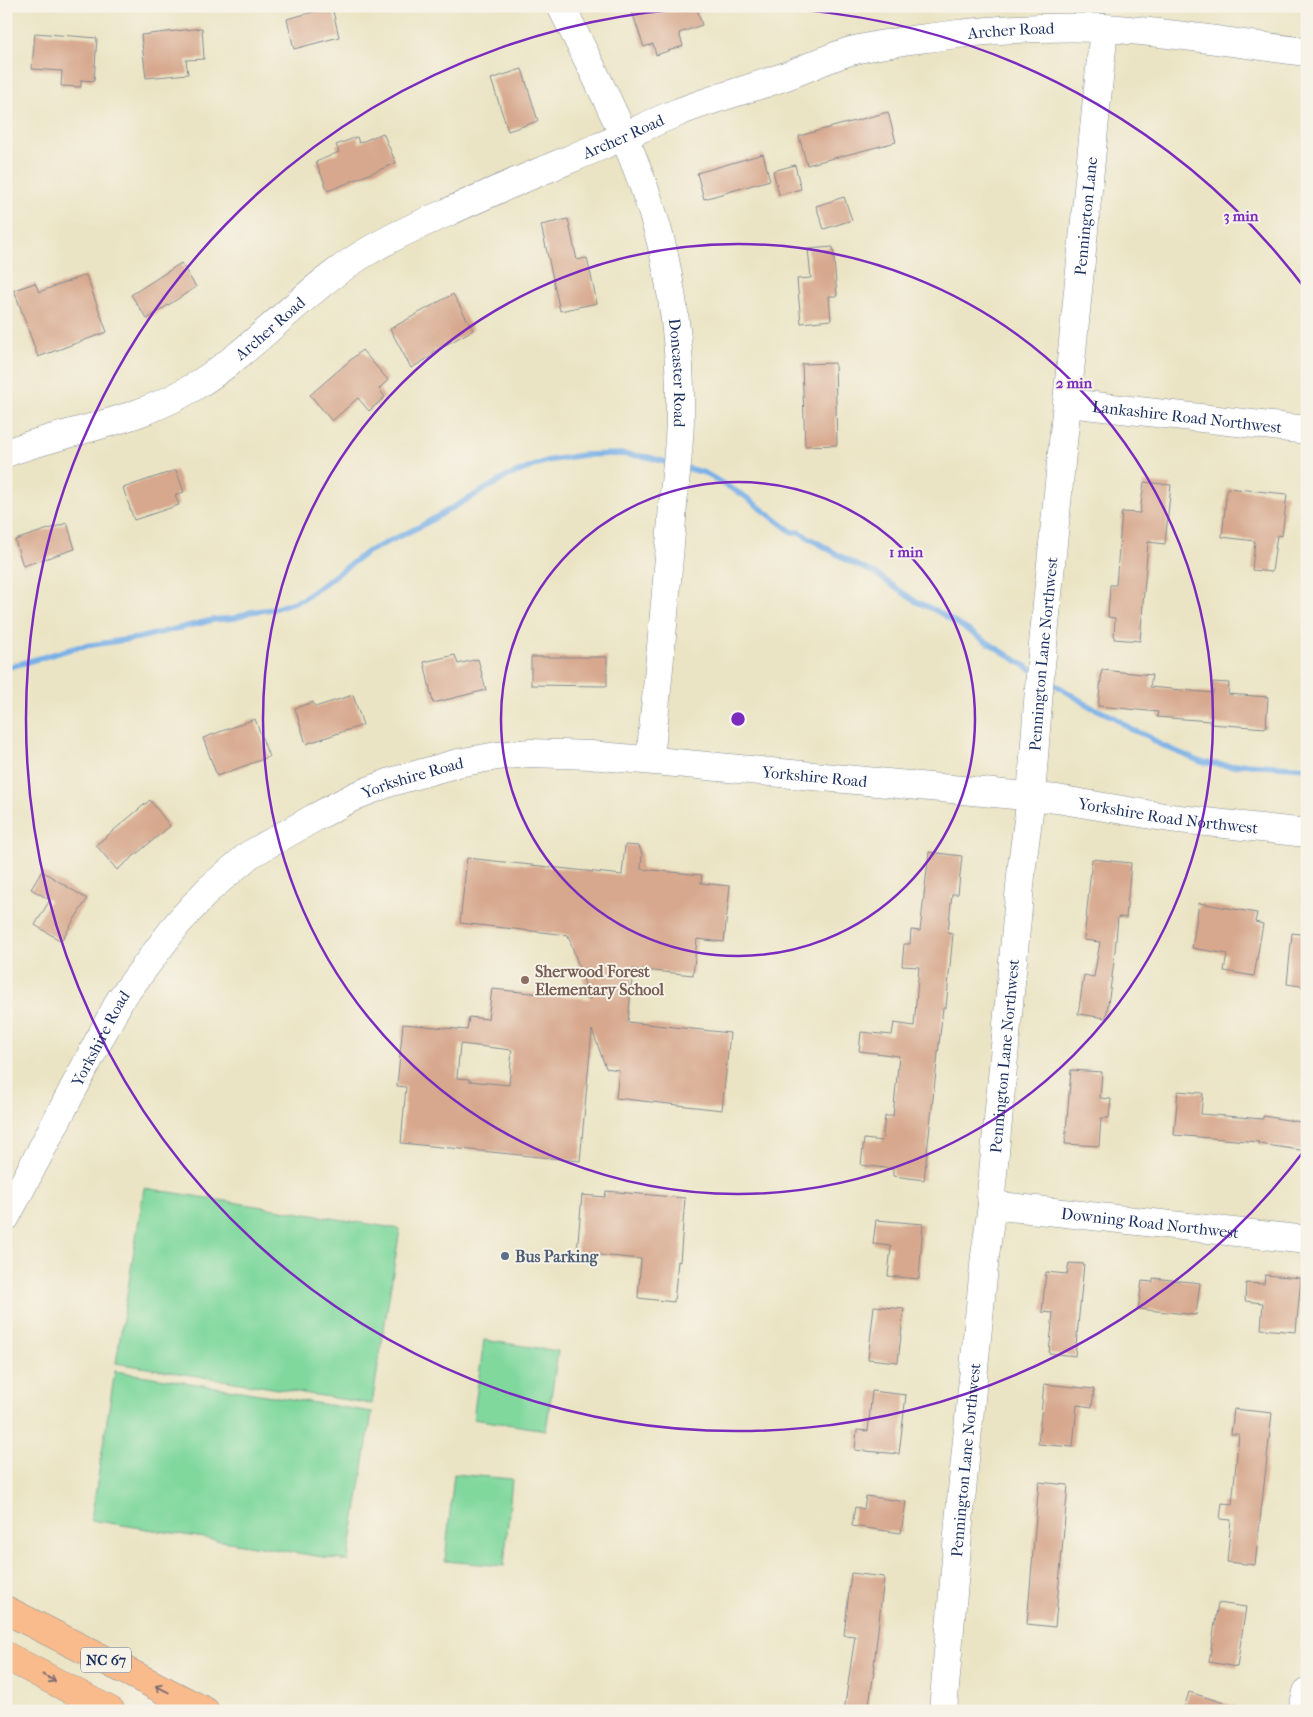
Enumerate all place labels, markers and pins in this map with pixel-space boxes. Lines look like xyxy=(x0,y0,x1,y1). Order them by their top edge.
centre of rings xyxy=(729,710,747,728)
place label: Sherwood Forest Elementary School xyxy=(535,962,664,1000)
marker: Sherwood Forest Elementary School xyxy=(519,974,531,986)
place label: Bus Parking xyxy=(515,1247,599,1267)
marker: Bus Parking xyxy=(499,1250,511,1262)

